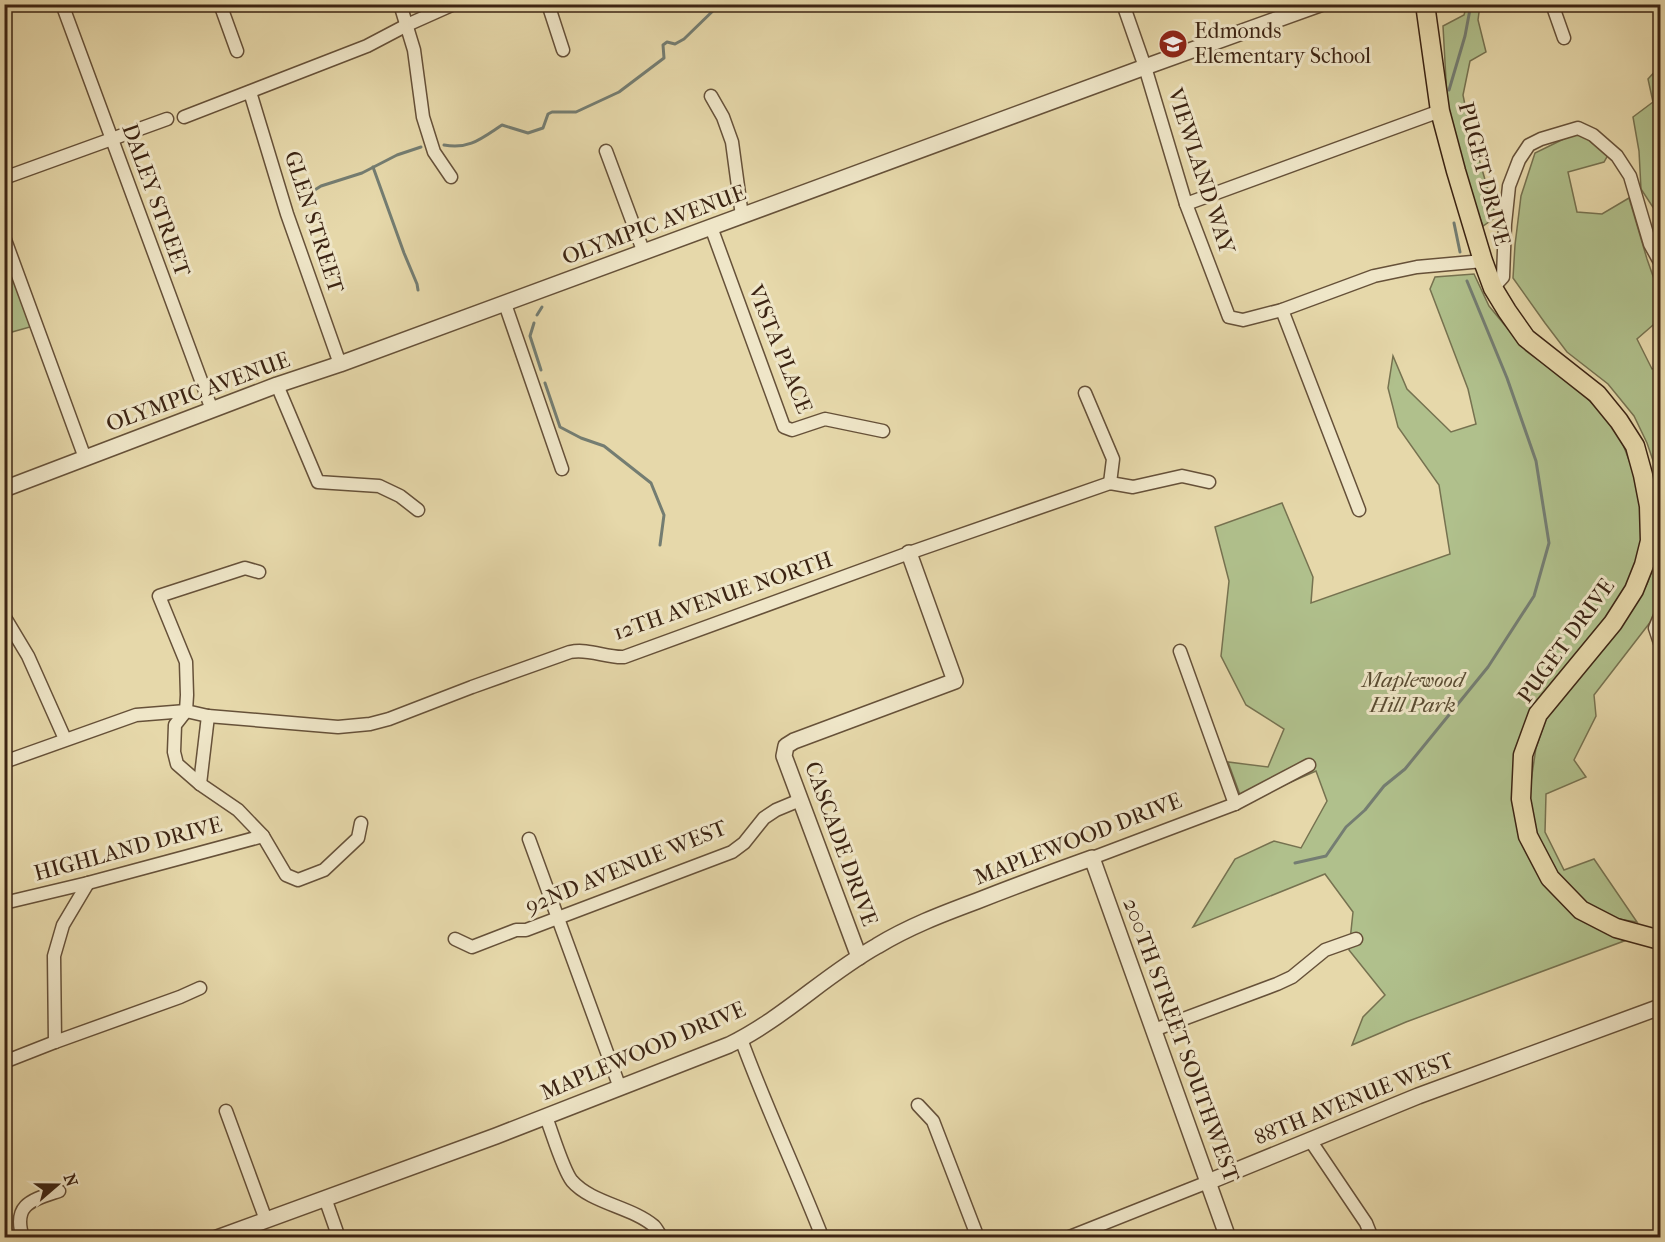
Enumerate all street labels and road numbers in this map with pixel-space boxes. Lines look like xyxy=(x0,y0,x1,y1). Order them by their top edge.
street label: VIEWLAND WAY xyxy=(1162,84,1240,258)
street label: PUGET DRIVE xyxy=(1452,99,1516,249)
street label: DALEY STREET xyxy=(116,120,196,281)
street label: GLEN STREET xyxy=(279,148,350,297)
street label: OLYMPIC AVENUE xyxy=(559,180,749,270)
street label: VISTA PLACE xyxy=(742,280,818,417)
street label: OLYMPIC AVENUE xyxy=(103,347,293,437)
street label: 12TH AVENUE NORTH xyxy=(610,546,836,646)
street label: PUGET DRIVE xyxy=(1512,574,1620,708)
street label: CASCADE DRIVE xyxy=(799,758,883,930)
street label: MAPLEWOOD DRIVE xyxy=(971,787,1185,891)
street label: HIGHLAND DRIVE xyxy=(31,811,225,887)
street label: 92ND AVENUE WEST xyxy=(522,814,732,919)
street label: 200TH STREET SOUTHWEST xyxy=(1117,895,1245,1186)
street label: MAPLEWOOD DRIVE xyxy=(537,996,749,1106)
street label: 88TH AVENUE WEST xyxy=(1250,1047,1459,1151)

